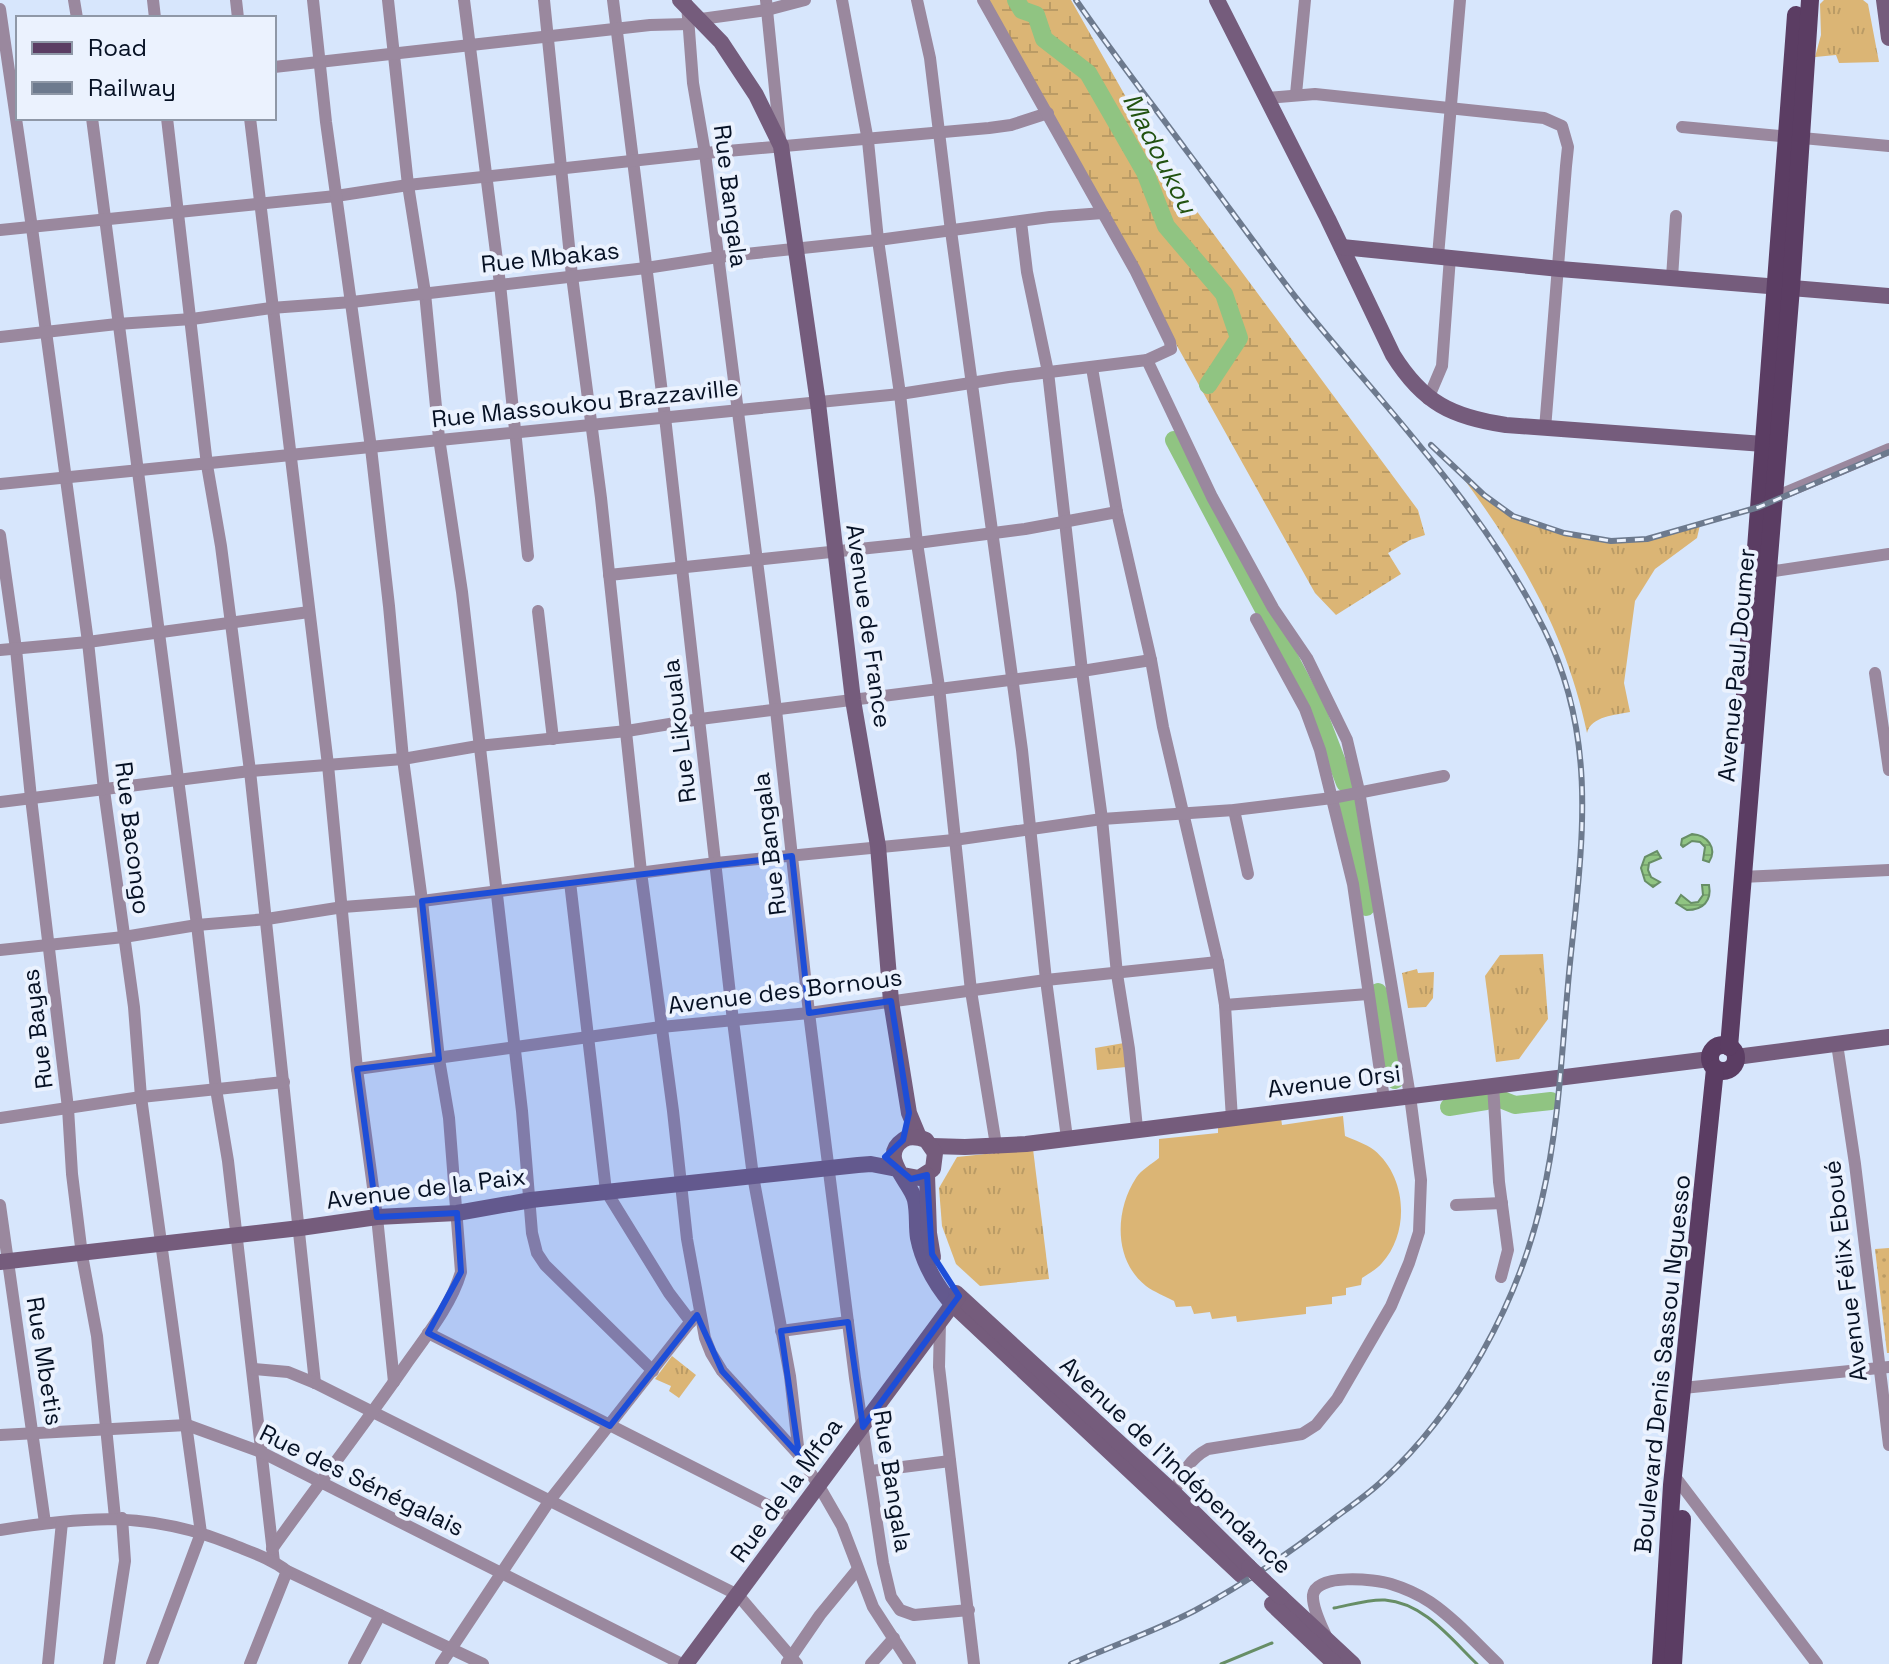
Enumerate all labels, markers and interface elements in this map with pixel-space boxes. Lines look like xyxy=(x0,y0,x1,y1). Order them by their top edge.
legend xyxy=(16,16,276,120)
text: Road xyxy=(88,32,147,63)
text: Railway xyxy=(88,72,176,103)
water label: Madoukou xyxy=(1115,87,1205,220)
street label: Rue Bangala xyxy=(707,123,755,269)
street label: Rue Mbakas xyxy=(479,234,621,280)
street label: Rue Massoukou Brazzaville xyxy=(430,371,740,435)
street label: Avenue de France xyxy=(839,522,899,730)
street label: Avenue Paul Doumer xyxy=(1710,547,1762,783)
street label: Rue Likouala xyxy=(655,657,703,805)
street label: Rue Bacongo xyxy=(108,760,158,916)
street label: Rue Bangala xyxy=(745,771,793,917)
street label: Avenue des Bornous xyxy=(666,961,904,1021)
street label: Rue Bayas xyxy=(14,967,60,1091)
street label: Avenue Orsi xyxy=(1265,1057,1403,1105)
street label: Avenue Félix Eboué xyxy=(1816,1159,1874,1383)
street label: Avenue de la Paix xyxy=(325,1160,527,1216)
street label: Boulevard Denis Sassou Nguesso xyxy=(1627,1173,1697,1555)
street label: Rue Mbetis xyxy=(20,1295,70,1427)
street label: Avenue de l'Indépendance xyxy=(1054,1349,1298,1581)
street label: Rue Bangala xyxy=(866,1408,920,1554)
street label: Rue de la Mfoa xyxy=(723,1411,849,1568)
street label: Rue des Sénégalais xyxy=(255,1417,469,1543)

